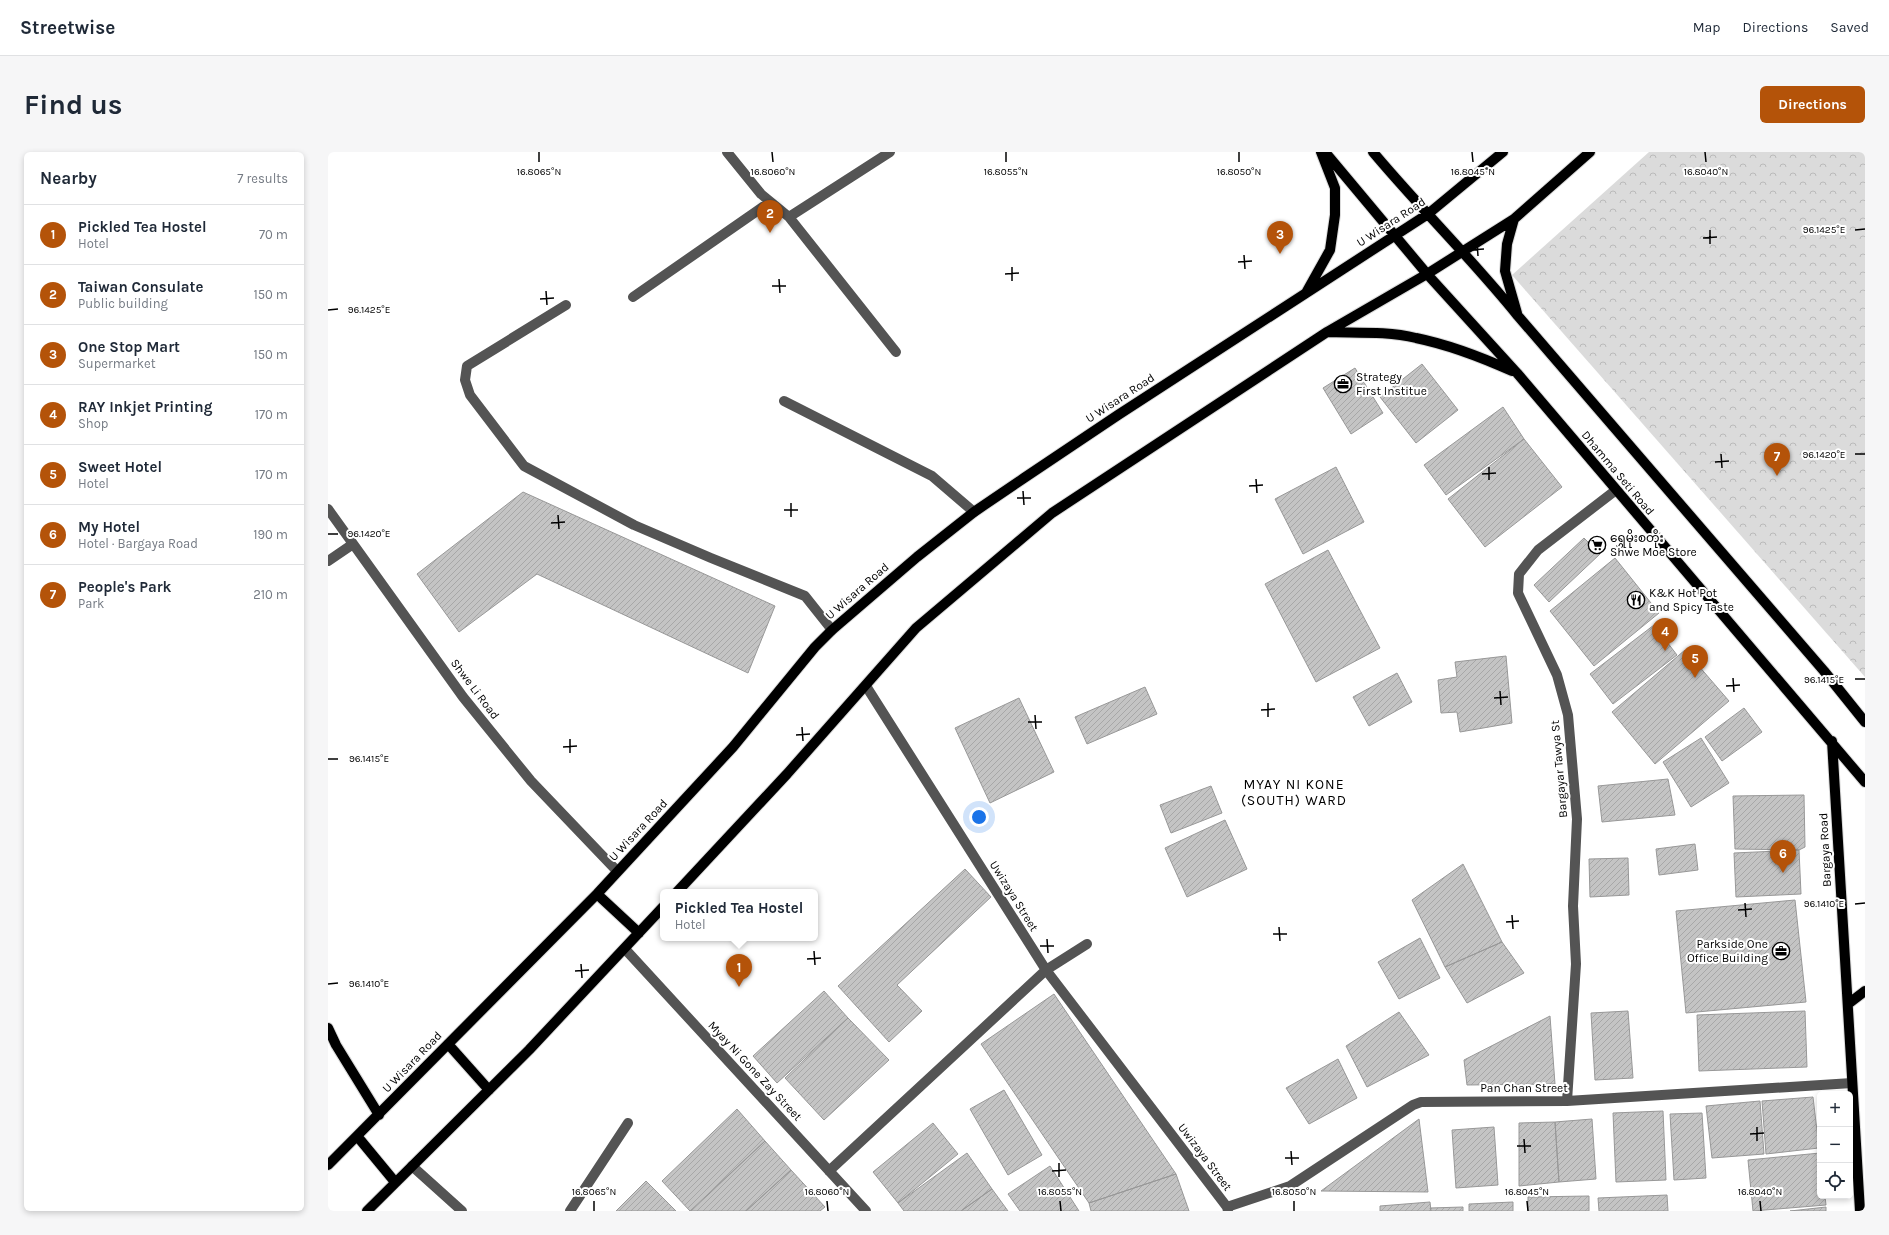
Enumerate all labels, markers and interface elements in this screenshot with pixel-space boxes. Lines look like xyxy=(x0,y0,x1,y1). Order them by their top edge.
text: Streetwise xyxy=(20,17,115,39)
text: Map xyxy=(1693,19,1721,36)
text: Directions xyxy=(1743,19,1808,36)
text: Saved xyxy=(1830,19,1869,36)
button: Directions xyxy=(1760,86,1865,123)
text: Find us xyxy=(24,88,123,121)
text: 16.8065°N xyxy=(517,166,561,178)
text: 16.8060°N xyxy=(751,166,795,178)
text: 16.8055°N xyxy=(984,166,1028,178)
text: 16.8050°N xyxy=(1217,166,1261,178)
text: 16.8045°N xyxy=(1451,166,1495,178)
text: 16.8040°N xyxy=(1684,166,1728,178)
text: Nearby xyxy=(40,168,97,188)
text: 7 results xyxy=(237,171,288,186)
street label: U Wisara Road xyxy=(1354,195,1428,249)
pin: 2 xyxy=(757,200,783,233)
text: Pickled Tea Hostel xyxy=(78,218,207,236)
pin: 3 xyxy=(1267,221,1293,254)
text: 96.1425°E xyxy=(1803,224,1845,236)
text: 1 xyxy=(51,227,55,242)
text: 70 m xyxy=(259,227,288,242)
text: Hotel xyxy=(78,236,109,251)
text: Taiwan Consulate xyxy=(78,278,203,296)
text: 2 xyxy=(49,287,57,302)
text: 150 m xyxy=(253,287,288,302)
text: Public building xyxy=(78,296,168,311)
text: 96.1425°E xyxy=(348,304,390,316)
text: One Stop Mart xyxy=(78,338,180,356)
text: 3 xyxy=(49,347,57,362)
text: 150 m xyxy=(253,347,288,362)
text: Supermarket xyxy=(78,356,156,371)
place label: Strategy First Institue xyxy=(1356,370,1427,398)
street label: U Wisara Road xyxy=(1083,371,1157,425)
office icon: Strategy First Institue xyxy=(1333,374,1353,394)
text: RAY Inkjet Printing xyxy=(78,398,212,416)
text: 4 xyxy=(49,407,57,422)
text: 170 m xyxy=(255,407,288,422)
text: Shop xyxy=(78,416,108,431)
street label: Dhamma Seti Road xyxy=(1579,428,1657,518)
pin: 7 xyxy=(1764,443,1790,476)
text: 96.1420°E xyxy=(1803,449,1845,461)
text: Sweet Hotel xyxy=(78,458,162,476)
text: 5 xyxy=(49,467,57,482)
text: 170 m xyxy=(255,467,288,482)
text: Hotel xyxy=(78,476,109,491)
text: My Hotel xyxy=(78,518,140,536)
text: 6 xyxy=(49,527,57,542)
text: 190 m xyxy=(253,527,288,542)
text: 96.1420°E xyxy=(348,528,390,540)
place label: ရွှေမိုးစတိုး Shwe Moe Store xyxy=(1610,529,1697,559)
supermarket icon: ရွှေမိုးစတိုး Shwe Moe Store xyxy=(1587,535,1607,555)
text: Hotel · Bargaya Road xyxy=(78,536,198,551)
street label: U Wisara Road xyxy=(822,560,892,622)
text: People's Park xyxy=(78,578,171,596)
place label: K&K Hot Pot and Spicy Taste xyxy=(1649,586,1734,614)
text: 7 xyxy=(50,587,56,602)
text: 210 m xyxy=(253,587,288,602)
restaurant icon: K&K Hot Pot and Spicy Taste xyxy=(1626,590,1646,610)
text: Park xyxy=(78,596,104,611)
pin: 4 xyxy=(1652,618,1678,651)
pin: 5 xyxy=(1682,645,1708,678)
street label: Shwe Li Road xyxy=(448,656,502,722)
text: 96.1415°E xyxy=(1804,674,1844,686)
street label: Bargayar Tawya St xyxy=(1548,719,1570,818)
text: 96.1415°E xyxy=(349,753,389,765)
district label: MYAY NI KONE (SOUTH) WARD xyxy=(1241,776,1347,809)
street label: U Wisara Road xyxy=(606,796,670,864)
your location xyxy=(969,807,989,827)
street label: Bargaya Road xyxy=(1816,813,1834,887)
pin: 6 xyxy=(1770,840,1796,873)
street label: Uwizaya Street xyxy=(987,858,1041,934)
popup xyxy=(660,889,818,941)
text: 96.1410°E xyxy=(1804,898,1844,910)
text: Pickled Tea Hostel xyxy=(675,899,803,917)
text: Hotel xyxy=(675,917,706,932)
place label: Parkside One Office Building xyxy=(1687,937,1768,965)
office icon: Parkside One Office Building xyxy=(1771,941,1791,961)
pin: 1 xyxy=(726,954,752,987)
text: 96.1410°E xyxy=(349,978,389,990)
street label: Myay Ni Gone Zay Street xyxy=(705,1018,805,1124)
street label: U Wisara Road xyxy=(379,1029,445,1095)
street label: Pan Chan Street xyxy=(1480,1081,1568,1095)
map controls xyxy=(1817,1091,1853,1199)
button: + xyxy=(1817,1091,1853,1127)
street label: Uwizaya Street xyxy=(1175,1121,1235,1194)
button: − xyxy=(1817,1127,1853,1163)
button: locate xyxy=(1817,1163,1853,1199)
text: 16.8065°N xyxy=(572,1186,616,1198)
text: 16.8060°N xyxy=(805,1186,849,1198)
text: 16.8055°N xyxy=(1038,1186,1082,1198)
text: 16.8050°N xyxy=(1272,1186,1316,1198)
text: 16.8045°N xyxy=(1505,1186,1549,1198)
text: 16.8040°N xyxy=(1738,1186,1782,1198)

